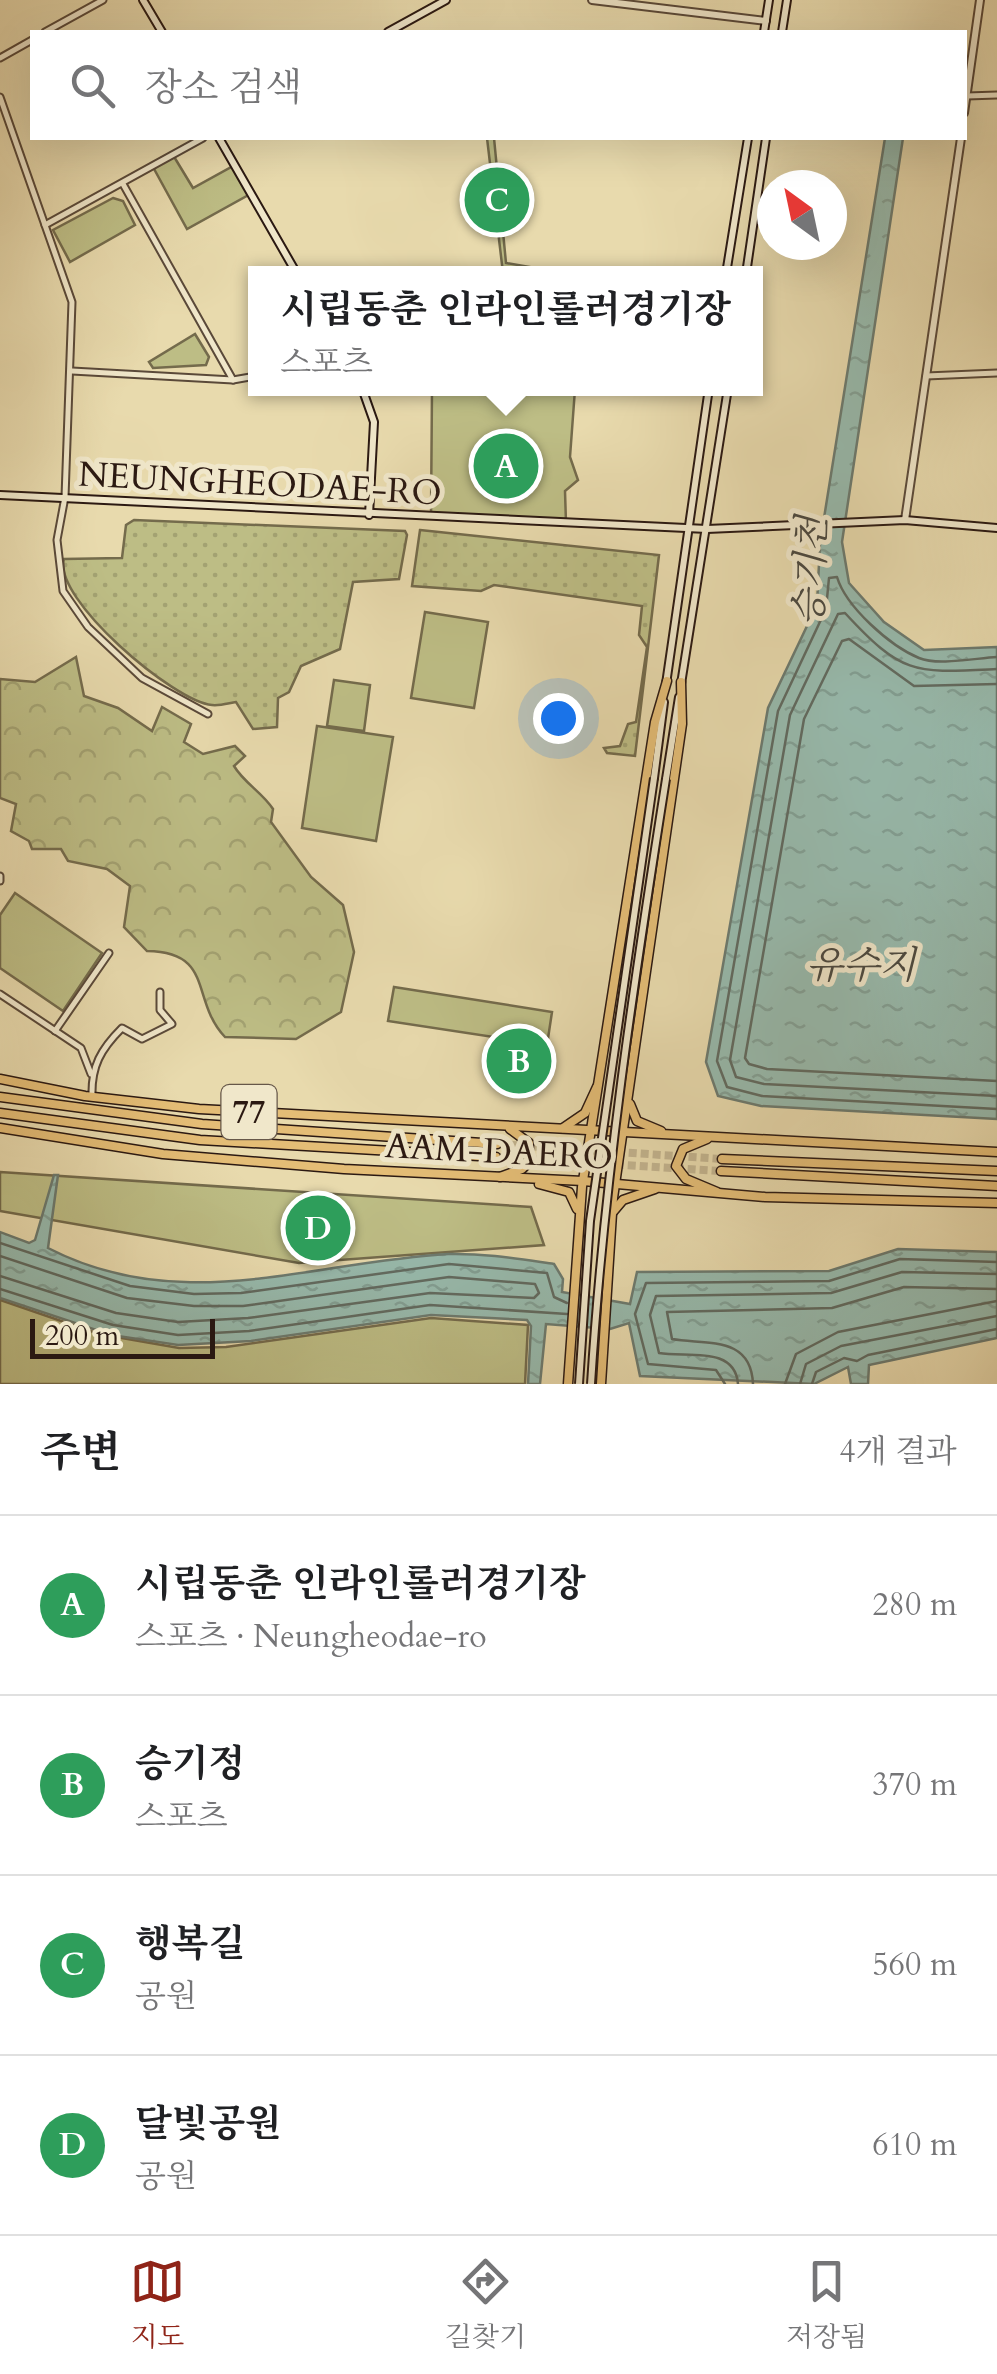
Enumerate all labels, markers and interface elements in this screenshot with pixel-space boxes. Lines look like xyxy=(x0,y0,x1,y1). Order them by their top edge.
search box xyxy=(30,30,967,140)
icon: search xyxy=(65,58,120,113)
text: 장소 검색 xyxy=(145,62,302,114)
pin: C xyxy=(464,162,530,238)
north arrow xyxy=(757,170,847,260)
popup xyxy=(248,266,763,396)
text: 시립동춘 인라인롤러경기장 xyxy=(280,284,731,336)
text: 스포츠 xyxy=(280,341,373,385)
pin: A xyxy=(474,428,538,504)
street label: NEUNGHEODAE-RO xyxy=(77,451,443,517)
water label: 승기천 xyxy=(783,513,839,627)
your location xyxy=(533,693,584,744)
water label: 유수지 xyxy=(806,940,918,992)
pin: B xyxy=(486,1024,552,1098)
road number: 77 xyxy=(222,1085,276,1139)
street label: AAM-DAERO xyxy=(384,1122,614,1182)
pin: D xyxy=(286,1190,350,1266)
scale bar xyxy=(30,1314,215,1358)
text: 200 m xyxy=(45,1317,119,1355)
text: 주변 xyxy=(40,1424,121,1481)
text: 4개 결과 xyxy=(839,1430,957,1474)
text: 시립동춘 인라인롤러경기장 xyxy=(135,1558,586,1610)
text: A xyxy=(60,1583,85,1627)
text: 280 m xyxy=(872,1583,957,1627)
text: 스포츠 · Neungheodae-ro xyxy=(135,1615,487,1659)
text: 승기정 xyxy=(135,1738,245,1790)
text: B xyxy=(61,1763,84,1807)
text: 370 m xyxy=(872,1763,957,1807)
text: 스포츠 xyxy=(135,1795,228,1839)
text: 행복길 xyxy=(135,1918,245,1970)
text: C xyxy=(60,1943,85,1987)
text: 560 m xyxy=(872,1943,957,1987)
text: 공원 xyxy=(135,1975,197,2019)
text: 달빛공원 xyxy=(135,2098,282,2150)
text: D xyxy=(59,2123,86,2167)
text: 610 m xyxy=(872,2123,957,2167)
text: 공원 xyxy=(135,2155,197,2199)
tab: 지도 xyxy=(130,2254,185,2356)
tab: 길찾기 xyxy=(445,2254,526,2356)
tab: 저장됨 xyxy=(786,2254,867,2356)

